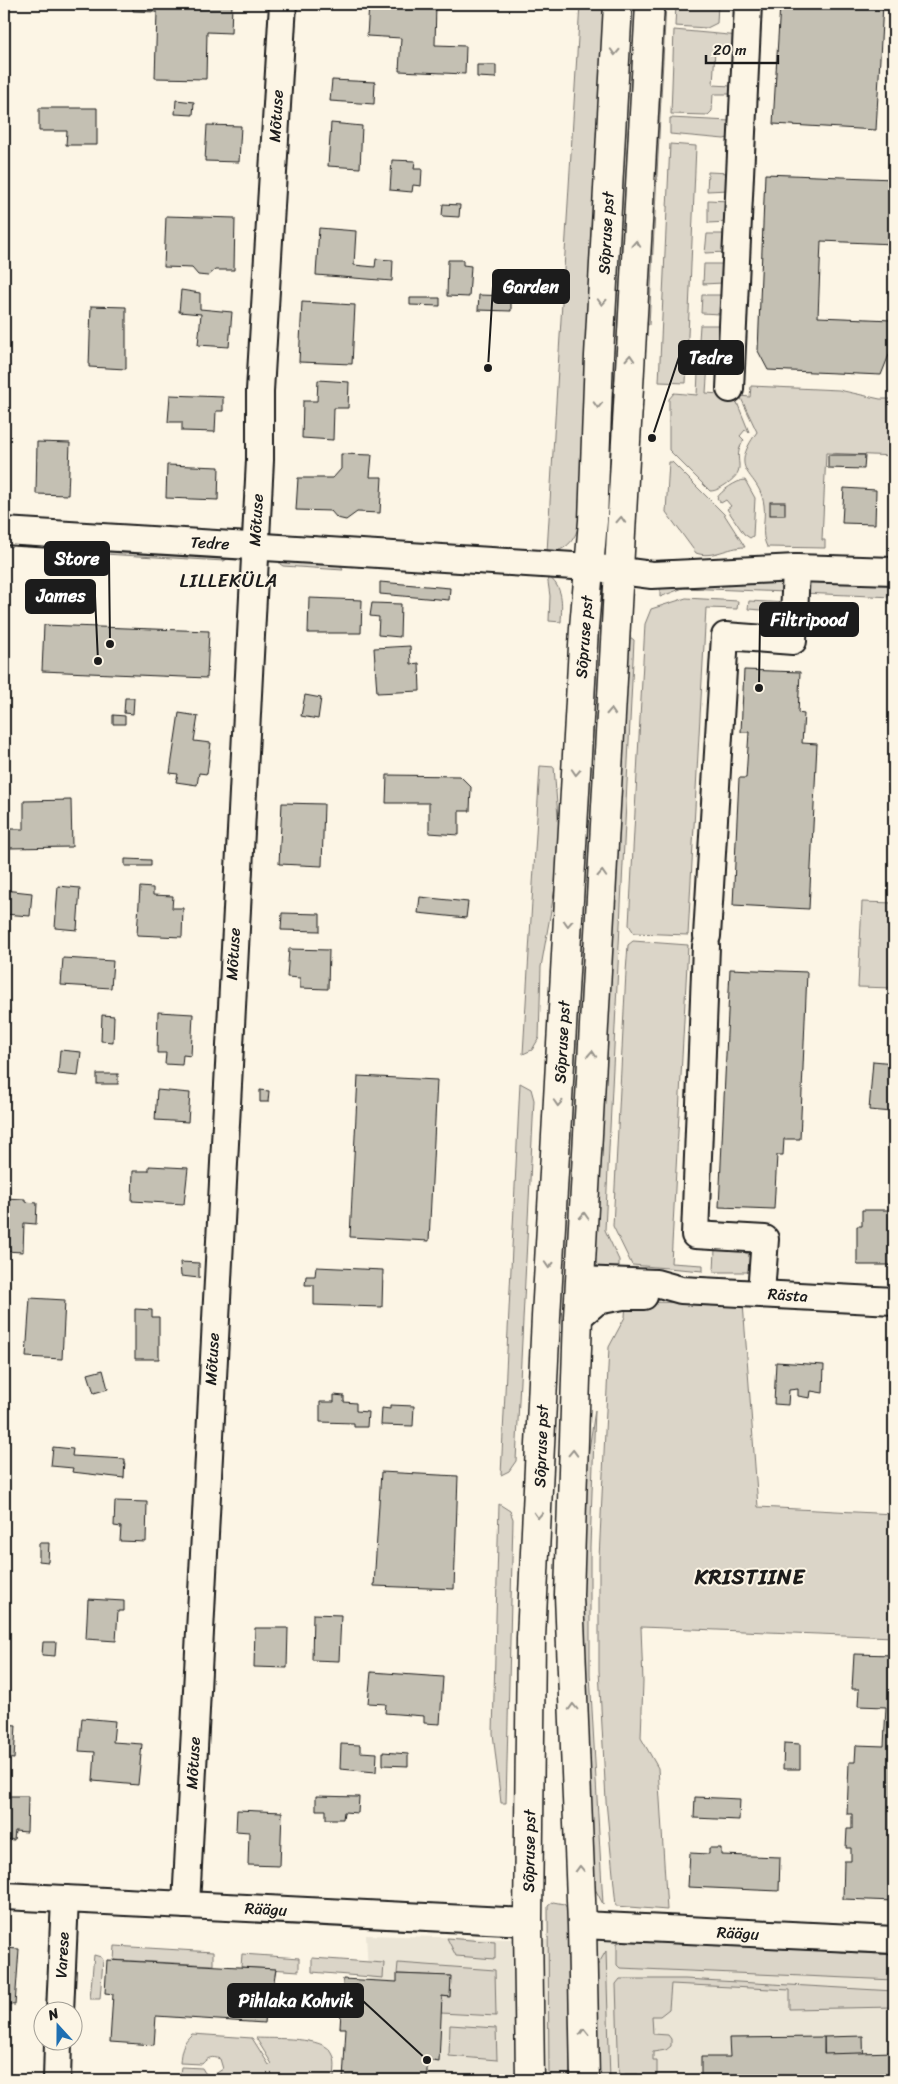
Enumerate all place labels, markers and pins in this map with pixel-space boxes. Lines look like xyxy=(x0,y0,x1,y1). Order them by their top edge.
callout: Garden xyxy=(493,270,569,303)
callout: Tedre xyxy=(679,341,743,374)
callout: Store xyxy=(45,542,109,575)
callout: James xyxy=(26,580,95,613)
callout: Filtripood xyxy=(760,603,858,636)
callout: Pihlaka Kohvik xyxy=(228,1984,363,2017)

